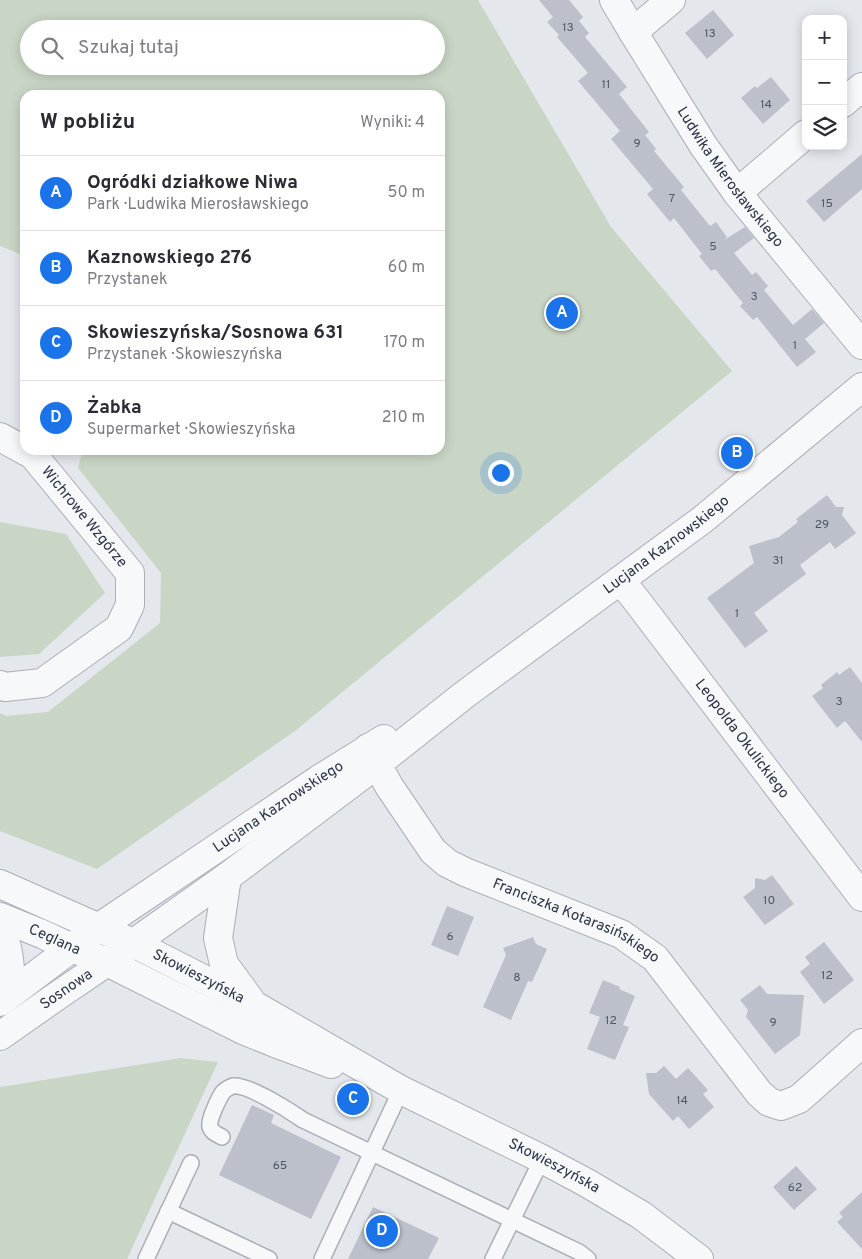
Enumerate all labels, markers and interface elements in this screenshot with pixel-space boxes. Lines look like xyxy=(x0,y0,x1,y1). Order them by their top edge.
map controls xyxy=(802,15,847,150)
button: + xyxy=(802,15,847,60)
search box xyxy=(20,20,445,75)
house number: 13 xyxy=(562,20,574,36)
house number: 13 xyxy=(704,26,716,42)
icon: search xyxy=(38,34,66,62)
text: Szukaj tutaj xyxy=(78,36,179,60)
button: − xyxy=(802,60,847,105)
house number: 11 xyxy=(602,77,610,93)
house number: 14 xyxy=(760,97,772,113)
street label: Ludwika Mierosławskiego xyxy=(672,103,788,252)
button: layers xyxy=(802,105,847,150)
text: W pobliżu xyxy=(40,109,135,136)
text: Wyniki: 4 xyxy=(360,113,425,133)
house number: 9 xyxy=(633,136,641,152)
text: Ogródki działkowe Niwa xyxy=(87,171,298,195)
text: A xyxy=(50,183,62,203)
text: 50 m xyxy=(388,183,425,203)
house number: 7 xyxy=(669,191,675,207)
text: Park · Ludwika Mierosławskiego xyxy=(87,195,309,215)
house number: 15 xyxy=(821,196,833,212)
house number: 5 xyxy=(709,239,717,255)
text: Kaznowskiego 276 xyxy=(87,246,252,270)
text: B xyxy=(50,258,62,278)
text: 60 m xyxy=(388,258,425,278)
text: Przystanek xyxy=(87,270,167,290)
house number: 3 xyxy=(750,289,758,305)
pin: A xyxy=(546,294,578,332)
text: Skowieszyńska/Sosnowa 631 xyxy=(87,321,344,345)
text: C xyxy=(51,333,61,353)
text: 170 m xyxy=(384,333,425,353)
house number: 1 xyxy=(793,338,797,354)
text: Przystanek · Skowieszyńska xyxy=(87,345,282,365)
text: Żabka xyxy=(87,396,142,420)
text: D xyxy=(50,408,62,428)
text: 210 m xyxy=(382,408,425,428)
text: Supermarket · Skowieszyńska xyxy=(87,420,296,440)
pin: B xyxy=(721,434,753,472)
your location xyxy=(488,460,514,486)
street label: Wichrowe Wzgórze xyxy=(37,463,131,572)
street label: Lucjana Kaznowskiego xyxy=(600,492,733,599)
house number: 29 xyxy=(815,517,829,533)
house number: 31 xyxy=(772,553,784,569)
house number: 1 xyxy=(735,606,739,622)
street label: Leopolda Okulickiego xyxy=(690,675,793,803)
house number: 3 xyxy=(835,694,843,710)
street label: Lucjana Kaznowskiego xyxy=(210,757,347,857)
street label: Franciszka Kotarasińskiego xyxy=(490,874,663,968)
house number: 10 xyxy=(763,893,775,909)
street label: Ceglana xyxy=(26,920,83,960)
house number: 6 xyxy=(446,929,454,945)
street label: Skowieszyńska xyxy=(149,945,247,1008)
street label: Sosnowa xyxy=(37,965,96,1014)
house number: 12 xyxy=(821,968,833,984)
house number: 8 xyxy=(513,970,521,986)
house number: 12 xyxy=(605,1013,617,1029)
house number: 9 xyxy=(769,1015,777,1031)
pin: C xyxy=(337,1080,369,1118)
house number: 14 xyxy=(676,1093,688,1109)
street label: Skowieszyńska xyxy=(505,1134,603,1198)
house number: 65 xyxy=(273,1158,287,1174)
house number: 62 xyxy=(788,1180,802,1196)
pin: D xyxy=(366,1212,398,1250)

